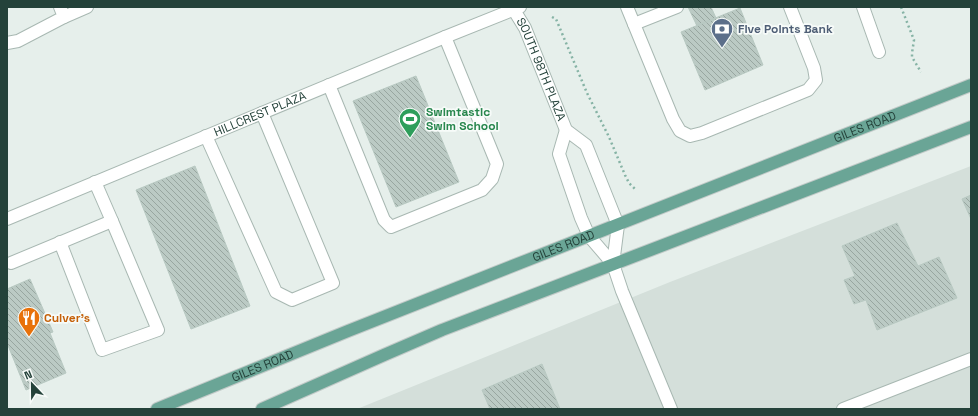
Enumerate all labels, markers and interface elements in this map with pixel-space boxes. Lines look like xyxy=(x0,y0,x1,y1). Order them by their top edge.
street label: SOUTH 98TH PLAZA xyxy=(513,15,570,124)
bank icon: Five Points Bank xyxy=(709,16,735,49)
place label: Five Points Bank xyxy=(738,21,833,37)
street label: HILLCREST PLAZA xyxy=(211,87,309,140)
place label: Swimtastic Swim School xyxy=(426,104,499,134)
sports icon: Swimtastic Swim School xyxy=(397,106,423,139)
street label: GILES ROAD xyxy=(831,107,898,146)
street label: GILES ROAD xyxy=(530,226,597,265)
restaurant icon: Culver's xyxy=(16,305,42,338)
place label: Culver's xyxy=(44,310,90,326)
street label: GILES ROAD xyxy=(229,346,296,386)
north arrow xyxy=(12,364,52,404)
text: N xyxy=(22,367,34,383)

